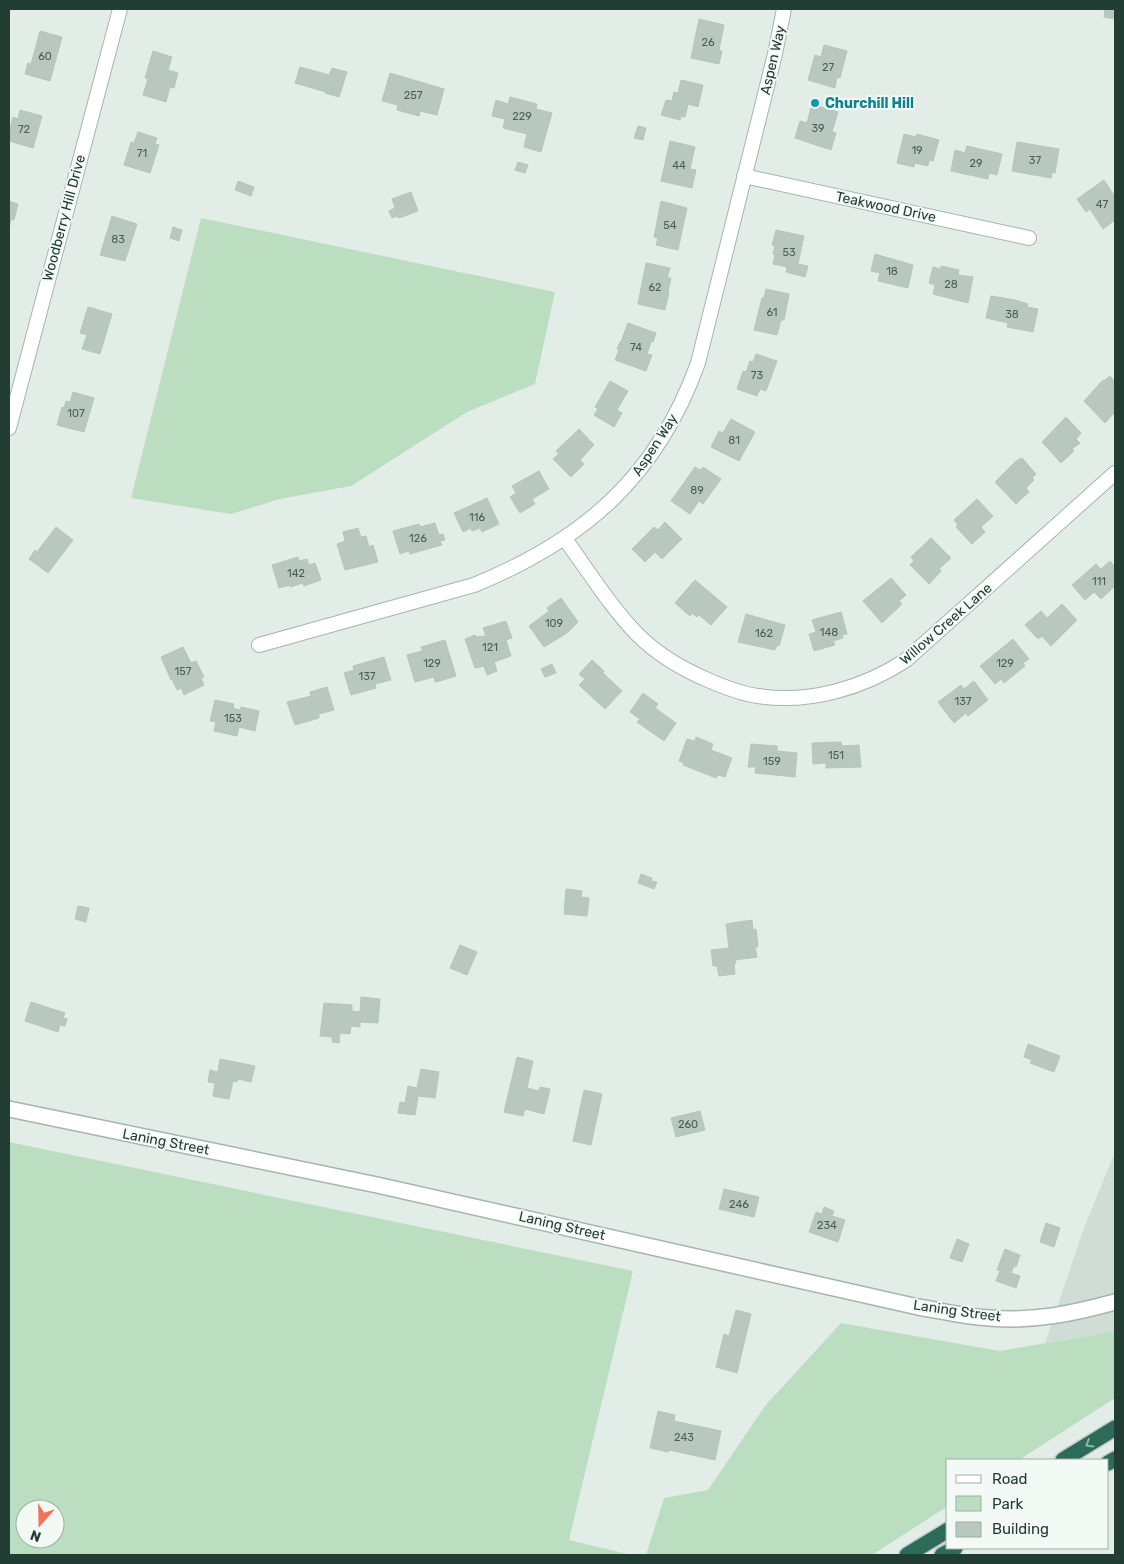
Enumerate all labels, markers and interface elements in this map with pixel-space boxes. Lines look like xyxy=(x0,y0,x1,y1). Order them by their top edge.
street label: Aspen Way xyxy=(757,23,789,96)
house number: 26 xyxy=(701,36,715,49)
house number: 60 xyxy=(38,50,52,63)
house number: 27 xyxy=(822,61,834,74)
house number: 257 xyxy=(404,89,423,102)
place label: Churchill Hill xyxy=(825,95,914,112)
marker: Churchill Hill xyxy=(809,97,821,109)
house number: 229 xyxy=(512,110,532,123)
house number: 39 xyxy=(811,122,825,135)
house number: 72 xyxy=(18,123,30,136)
house number: 19 xyxy=(911,144,923,157)
house number: 71 xyxy=(137,147,147,160)
street label: Woodberry Hill Drive xyxy=(39,153,89,283)
house number: 37 xyxy=(1029,154,1041,167)
house number: 29 xyxy=(970,157,982,170)
house number: 44 xyxy=(672,159,686,172)
street label: Teakwood Drive xyxy=(834,188,938,226)
house number: 47 xyxy=(1096,198,1108,211)
house number: 54 xyxy=(663,219,677,232)
house number: 83 xyxy=(111,233,125,246)
house number: 53 xyxy=(782,246,796,259)
house number: 18 xyxy=(886,265,898,278)
house number: 28 xyxy=(944,278,958,291)
house number: 62 xyxy=(648,281,662,294)
house number: 61 xyxy=(766,306,778,319)
house number: 38 xyxy=(1005,308,1019,321)
house number: 74 xyxy=(630,341,642,354)
house number: 73 xyxy=(751,369,764,382)
house number: 107 xyxy=(67,407,85,420)
street label: Aspen Way xyxy=(629,411,681,479)
house number: 81 xyxy=(728,434,740,447)
house number: 89 xyxy=(690,484,704,497)
house number: 116 xyxy=(469,511,485,524)
house number: 126 xyxy=(409,532,427,545)
house number: 142 xyxy=(287,567,305,580)
house number: 111 xyxy=(1092,575,1106,588)
street label: Willow Creek Lane xyxy=(897,579,996,669)
house number: 109 xyxy=(545,617,563,630)
house number: 148 xyxy=(820,626,838,639)
house number: 162 xyxy=(755,627,773,640)
house number: 121 xyxy=(482,641,498,654)
house number: 129 xyxy=(423,657,441,670)
house number: 129 xyxy=(996,657,1014,670)
house number: 157 xyxy=(175,665,192,678)
house number: 137 xyxy=(359,670,376,683)
house number: 137 xyxy=(955,695,972,708)
house number: 153 xyxy=(224,712,242,725)
house number: 151 xyxy=(828,749,844,762)
house number: 159 xyxy=(763,755,781,768)
house number: 260 xyxy=(678,1118,698,1131)
street label: Laning Street xyxy=(121,1125,211,1159)
house number: 246 xyxy=(729,1198,749,1211)
street label: Laning Street xyxy=(517,1208,607,1244)
house number: 234 xyxy=(817,1219,837,1232)
street label: Laning Street xyxy=(912,1296,1002,1326)
house number: 243 xyxy=(674,1431,694,1444)
one-way arrow xyxy=(1085,1438,1094,1448)
legend xyxy=(946,1459,1109,1549)
text: Road xyxy=(992,1470,1028,1488)
text: Park xyxy=(992,1495,1023,1513)
north arrow xyxy=(15,1499,65,1549)
text: Building xyxy=(992,1520,1049,1538)
text: N xyxy=(28,1526,43,1545)

